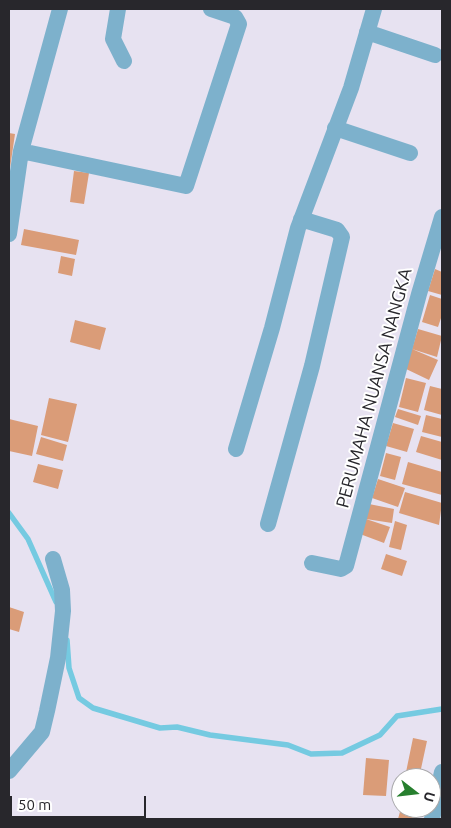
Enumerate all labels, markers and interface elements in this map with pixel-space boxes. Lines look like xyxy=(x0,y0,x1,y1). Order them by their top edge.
street label: PERUMAHA NUANSA NANGKA xyxy=(332,266,416,510)
north arrow xyxy=(391,768,441,818)
scale bar xyxy=(12,786,149,818)
text: U xyxy=(420,790,439,804)
text: 50 m xyxy=(18,796,51,813)

